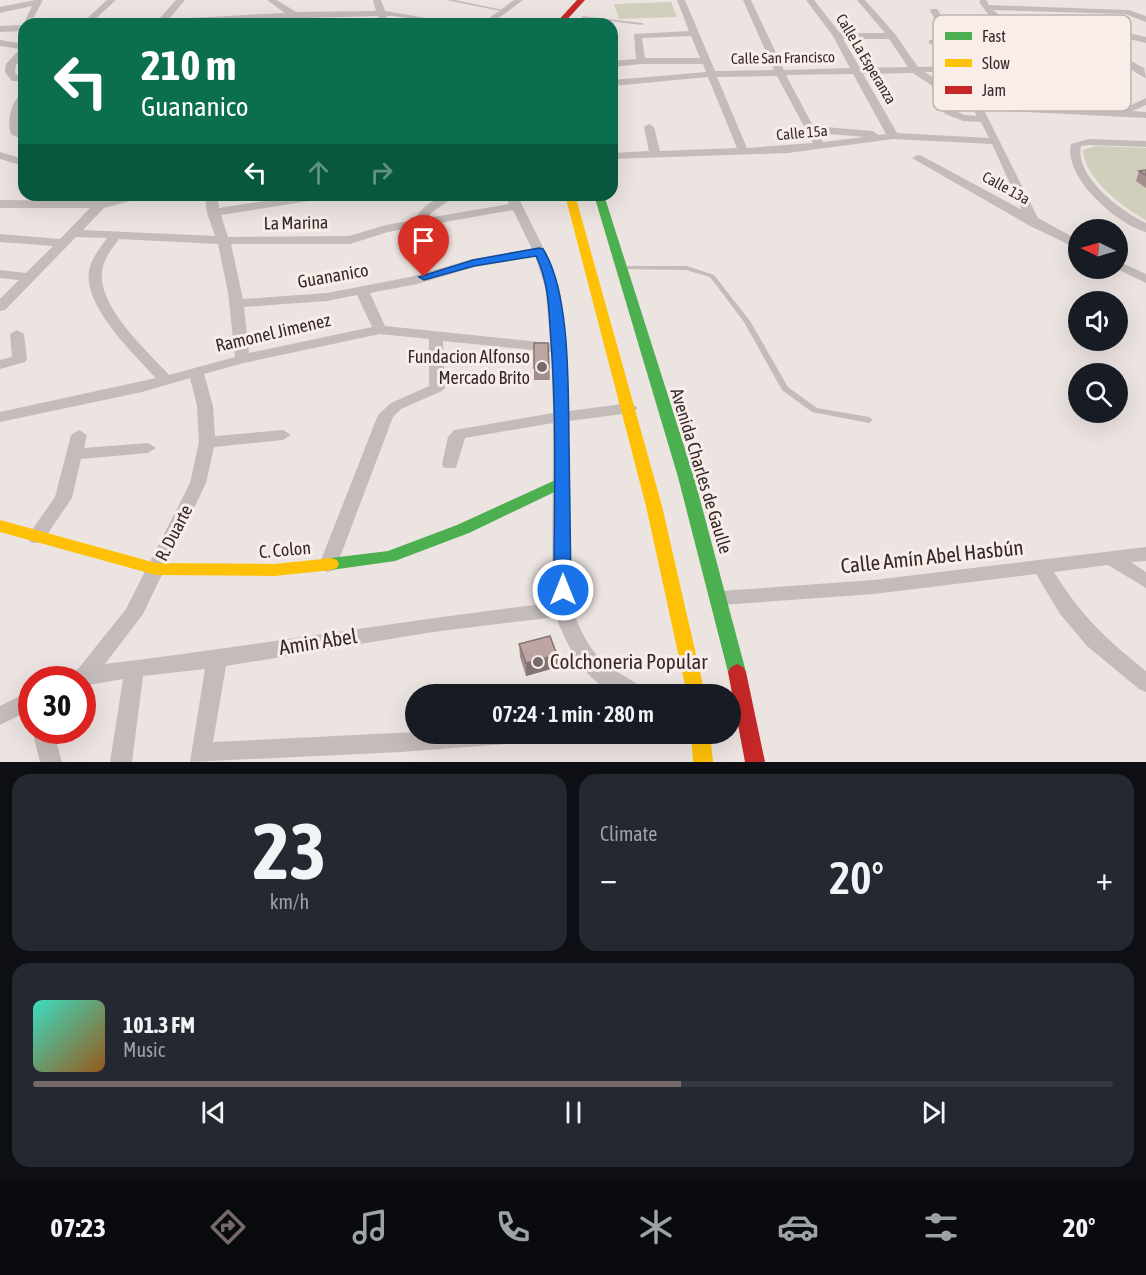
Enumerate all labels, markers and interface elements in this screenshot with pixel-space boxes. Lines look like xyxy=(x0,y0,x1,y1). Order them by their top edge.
street label: Calle La Esperanza xyxy=(833,11,900,107)
legend xyxy=(933,15,1131,111)
text: Fast xyxy=(982,27,1006,45)
text: 210 m xyxy=(141,41,236,89)
icon: left xyxy=(42,42,120,120)
street label: Calle San Francisco xyxy=(731,48,835,67)
text: Slow xyxy=(982,54,1010,72)
text: Jam xyxy=(982,81,1006,99)
text: Guananico xyxy=(141,91,249,122)
street label: Calle 15a xyxy=(776,122,828,143)
icon: left xyxy=(239,156,272,189)
icon: ahead xyxy=(302,156,335,189)
icon: right xyxy=(365,156,398,189)
street label: Calle 13a xyxy=(980,168,1033,207)
street label: La Marina xyxy=(263,211,329,234)
pin xyxy=(398,215,449,277)
north arrow xyxy=(1068,219,1128,279)
map controls xyxy=(1068,219,1128,423)
icon: arrive xyxy=(407,224,440,257)
street label: Guananico xyxy=(296,259,370,292)
button: sound xyxy=(1068,291,1128,351)
street label: Ramonel Jimenez xyxy=(213,309,333,356)
place label: Fundacion Alfonso Mercado Brito xyxy=(408,346,530,388)
marker: Fundacion Alfonso Mercado Brito xyxy=(535,360,549,374)
button: search xyxy=(1068,363,1128,423)
street label: Avenida Charles de Gaulle xyxy=(666,386,737,556)
street label: R. Duarte xyxy=(151,501,197,564)
street label: Calle Amín Abel Hasbún xyxy=(839,534,1025,578)
street label: C. Colon xyxy=(258,537,312,562)
position arrow xyxy=(531,558,595,622)
street label: Amin Abel xyxy=(277,623,359,659)
place label: Colchoneria Popular xyxy=(550,649,708,673)
marker: Colchoneria Popular xyxy=(531,655,545,669)
speed limit sign: 30 xyxy=(18,666,96,744)
text: 07:24 · 1 min · 280 m xyxy=(492,701,654,727)
text: 23 xyxy=(253,806,326,896)
text: Climate xyxy=(600,822,657,845)
text: 20° xyxy=(829,852,884,904)
text: − xyxy=(600,859,617,897)
text: + xyxy=(1096,859,1113,897)
text: km/h xyxy=(270,890,309,913)
text: 101.3 FM xyxy=(123,1012,195,1038)
text: Music xyxy=(123,1038,165,1061)
icon: previous xyxy=(197,1096,230,1129)
icon: pause xyxy=(557,1096,590,1129)
icon: next xyxy=(917,1096,950,1129)
icon: directions xyxy=(207,1206,249,1248)
icon: music xyxy=(349,1206,391,1248)
icon: phone xyxy=(492,1206,534,1248)
icon: climate xyxy=(635,1206,677,1248)
icon: car xyxy=(777,1206,819,1248)
icon: filters xyxy=(920,1206,962,1248)
text: 07:23 xyxy=(50,1212,106,1243)
text: 20° xyxy=(1063,1212,1096,1243)

